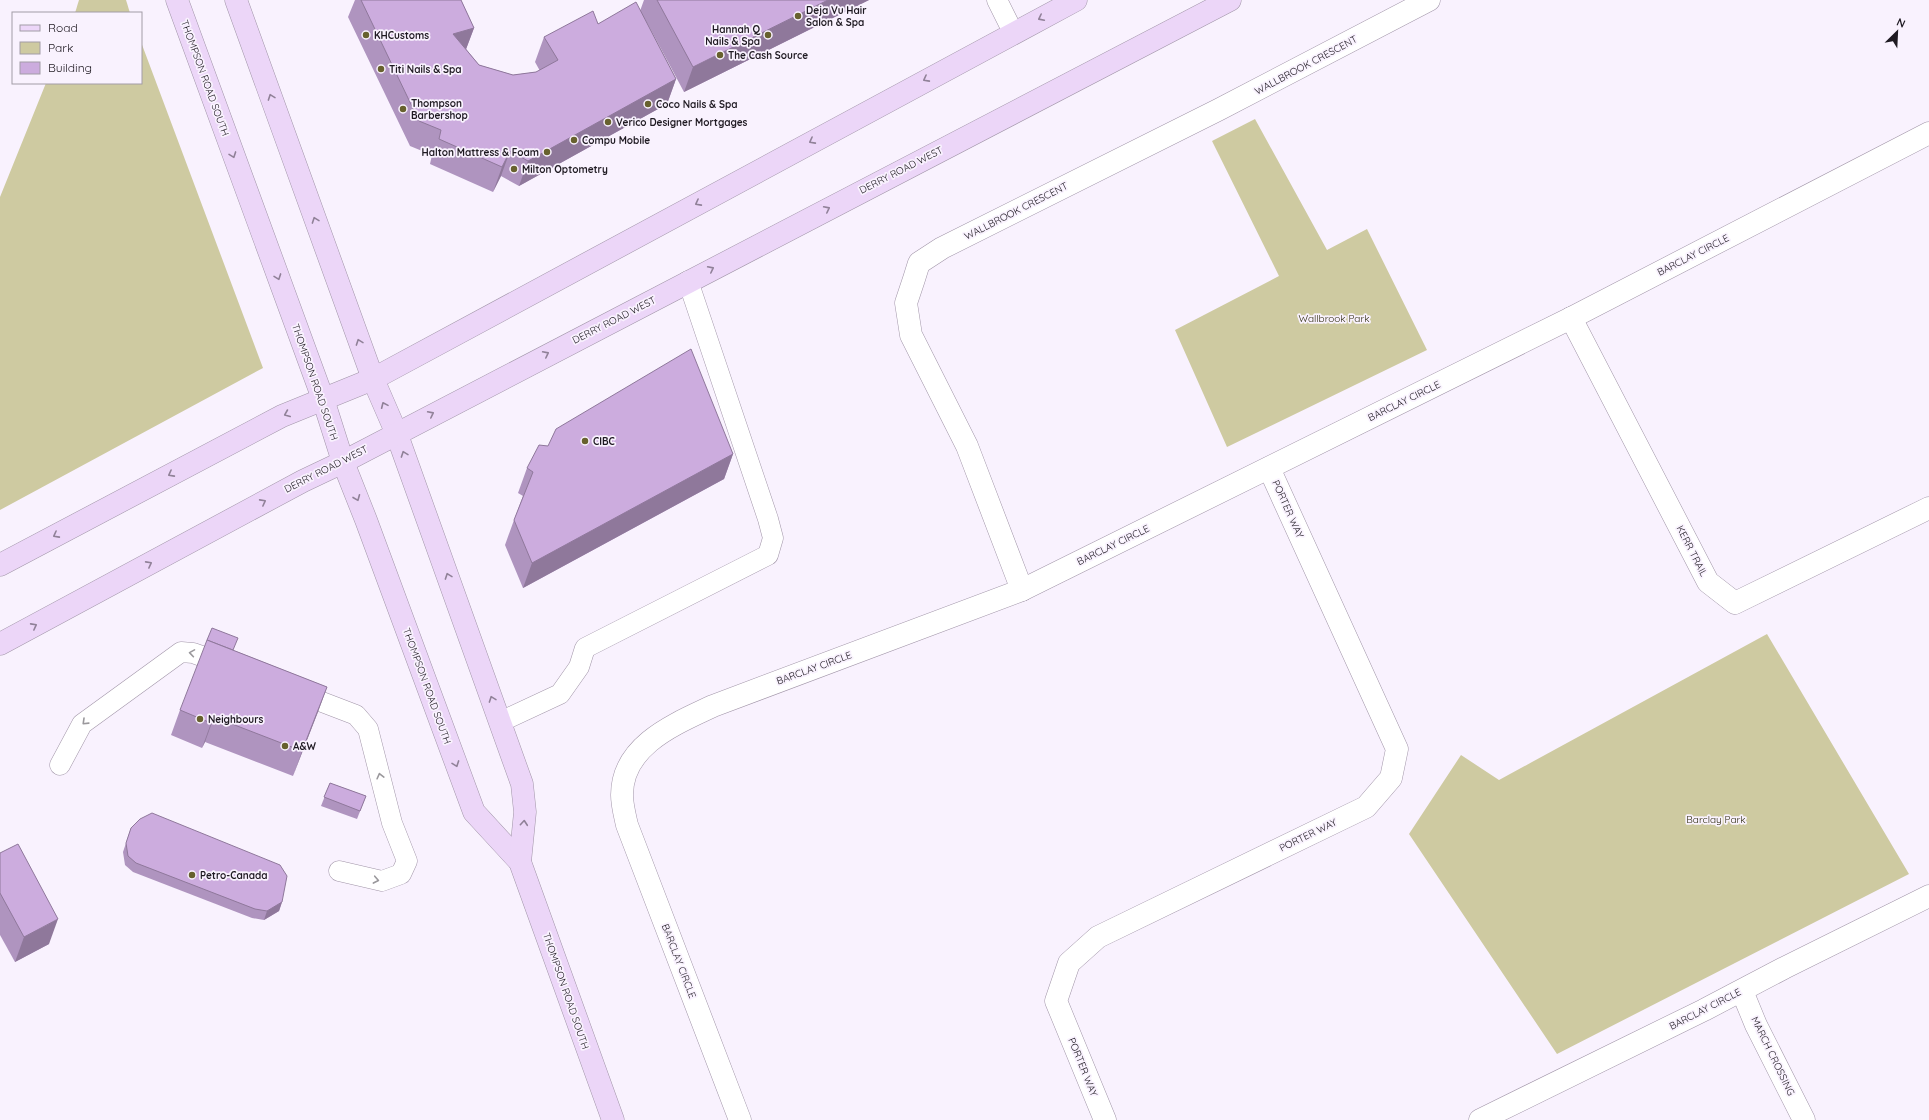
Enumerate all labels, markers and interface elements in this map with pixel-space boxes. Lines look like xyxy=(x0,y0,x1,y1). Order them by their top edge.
place label: Deja Vu Hair Salon & Spa xyxy=(806,4,867,29)
marker: Deja Vu Hair Salon & Spa xyxy=(793,11,803,21)
legend xyxy=(12,12,142,84)
north arrow xyxy=(1877,12,1917,52)
one-way arrow xyxy=(1038,13,1045,21)
text: N xyxy=(1895,15,1908,31)
street label: THOMPSON ROAD SOUTH xyxy=(178,18,232,138)
text: Road xyxy=(48,20,78,35)
place label: Hannah Q Nails & Spa xyxy=(705,23,760,48)
place label: KHCustoms xyxy=(374,29,429,42)
marker: KHCustoms xyxy=(361,30,371,40)
marker: Hannah Q Nails & Spa xyxy=(763,30,773,40)
street label: WALLBROOK CRESCENT xyxy=(1252,32,1360,98)
text: Park xyxy=(48,40,73,55)
place label: The Cash Source xyxy=(728,49,808,62)
marker: The Cash Source xyxy=(715,50,725,60)
text: Building xyxy=(48,60,92,75)
place label: Titi Nails & Spa xyxy=(389,63,462,76)
marker: Titi Nails & Spa xyxy=(376,64,386,74)
one-way arrow xyxy=(923,75,931,82)
one-way arrow xyxy=(268,94,276,101)
place label: Thompson Barbershop xyxy=(411,97,468,122)
place label: Coco Nails & Spa xyxy=(656,98,737,111)
marker: Coco Nails & Spa xyxy=(643,99,653,109)
marker: Thompson Barbershop xyxy=(398,104,408,114)
place label: Verico Designer Mortgages xyxy=(616,116,748,129)
marker: Verico Designer Mortgages xyxy=(603,117,613,127)
place label: Compu Mobile xyxy=(582,134,650,147)
marker: Compu Mobile xyxy=(569,135,579,145)
one-way arrow xyxy=(809,136,816,144)
street label: DERRY ROAD WEST xyxy=(857,143,945,197)
place label: Halton Mattress & Foam xyxy=(422,146,539,159)
marker: Halton Mattress & Foam xyxy=(542,147,552,157)
one-way arrow xyxy=(228,152,236,159)
place label: Milton Optometry xyxy=(522,163,608,176)
marker: Milton Optometry xyxy=(509,164,519,174)
street label: WALLBROOK CRESCENT xyxy=(962,179,1070,243)
one-way arrow xyxy=(695,198,702,206)
one-way arrow xyxy=(823,206,830,214)
one-way arrow xyxy=(311,216,320,223)
street label: BARCLAY CIRCLE xyxy=(1655,231,1731,279)
one-way arrow xyxy=(707,266,715,274)
one-way arrow xyxy=(273,274,281,281)
street label: DERRY ROAD WEST xyxy=(570,293,658,347)
park label: Wallbrook Park xyxy=(1298,312,1370,325)
street label: THOMPSON ROAD SOUTH xyxy=(289,322,341,442)
one-way arrow xyxy=(356,339,364,346)
one-way arrow xyxy=(542,352,550,359)
street label: BARCLAY CIRCLE xyxy=(1366,378,1443,424)
one-way arrow xyxy=(381,402,389,409)
one-way arrow xyxy=(283,409,291,417)
one-way arrow xyxy=(427,411,434,419)
place label: CIBC xyxy=(593,435,616,448)
marker: CIBC xyxy=(580,436,590,446)
street label: DERRY ROAD WEST xyxy=(282,442,370,496)
one-way arrow xyxy=(401,451,409,458)
one-way arrow xyxy=(168,469,175,477)
street label: PORTER WAY xyxy=(1269,478,1307,541)
one-way arrow xyxy=(353,494,361,501)
one-way arrow xyxy=(259,499,266,507)
street label: BARCLAY CIRCLE xyxy=(1075,522,1152,568)
street label: KERR TRAIL xyxy=(1674,523,1711,579)
one-way arrow xyxy=(53,530,61,538)
one-way arrow xyxy=(145,561,152,569)
one-way arrow xyxy=(444,573,453,580)
one-way arrow xyxy=(30,623,37,630)
street label: THOMPSON ROAD SOUTH xyxy=(400,626,454,746)
street label: BARCLAY CIRCLE xyxy=(775,648,854,688)
one-way arrow xyxy=(189,650,195,658)
one-way arrow xyxy=(488,695,496,702)
place label: Neighbours xyxy=(208,713,264,726)
marker: Neighbours xyxy=(195,714,205,724)
one-way arrow xyxy=(82,718,90,725)
place label: A&W xyxy=(293,740,316,753)
marker: A&W xyxy=(280,741,290,751)
one-way arrow xyxy=(451,761,459,768)
one-way arrow xyxy=(376,772,384,779)
park label: Barclay Park xyxy=(1686,813,1746,826)
street label: PORTER WAY xyxy=(1277,815,1339,855)
one-way arrow xyxy=(519,820,528,827)
place label: Petro-Canada xyxy=(200,869,268,882)
marker: Petro-Canada xyxy=(187,870,197,880)
one-way arrow xyxy=(373,875,380,883)
street label: BARCLAY CIRCLE xyxy=(659,922,699,1000)
street label: THOMPSON ROAD SOUTH xyxy=(540,931,592,1051)
street label: BARCLAY CIRCLE xyxy=(1667,985,1743,1033)
street label: MARCH CROSSING xyxy=(1748,1014,1798,1098)
street label: PORTER WAY xyxy=(1065,1036,1101,1099)

